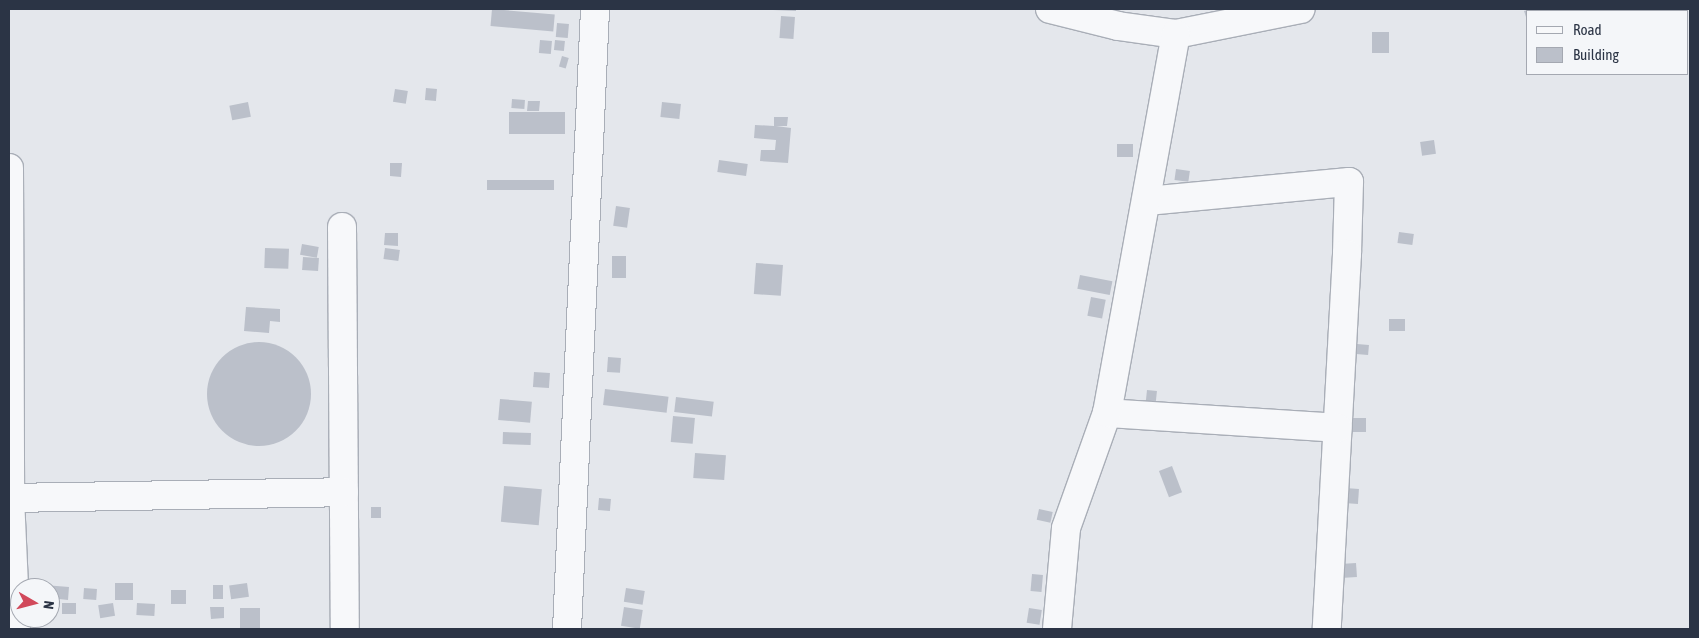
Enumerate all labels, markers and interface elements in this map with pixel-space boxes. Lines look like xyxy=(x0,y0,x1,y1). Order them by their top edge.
legend xyxy=(1526,10,1689,75)
text: Road xyxy=(1573,21,1602,38)
text: Building xyxy=(1573,46,1619,63)
north arrow xyxy=(10,578,60,628)
text: N xyxy=(40,600,57,610)

